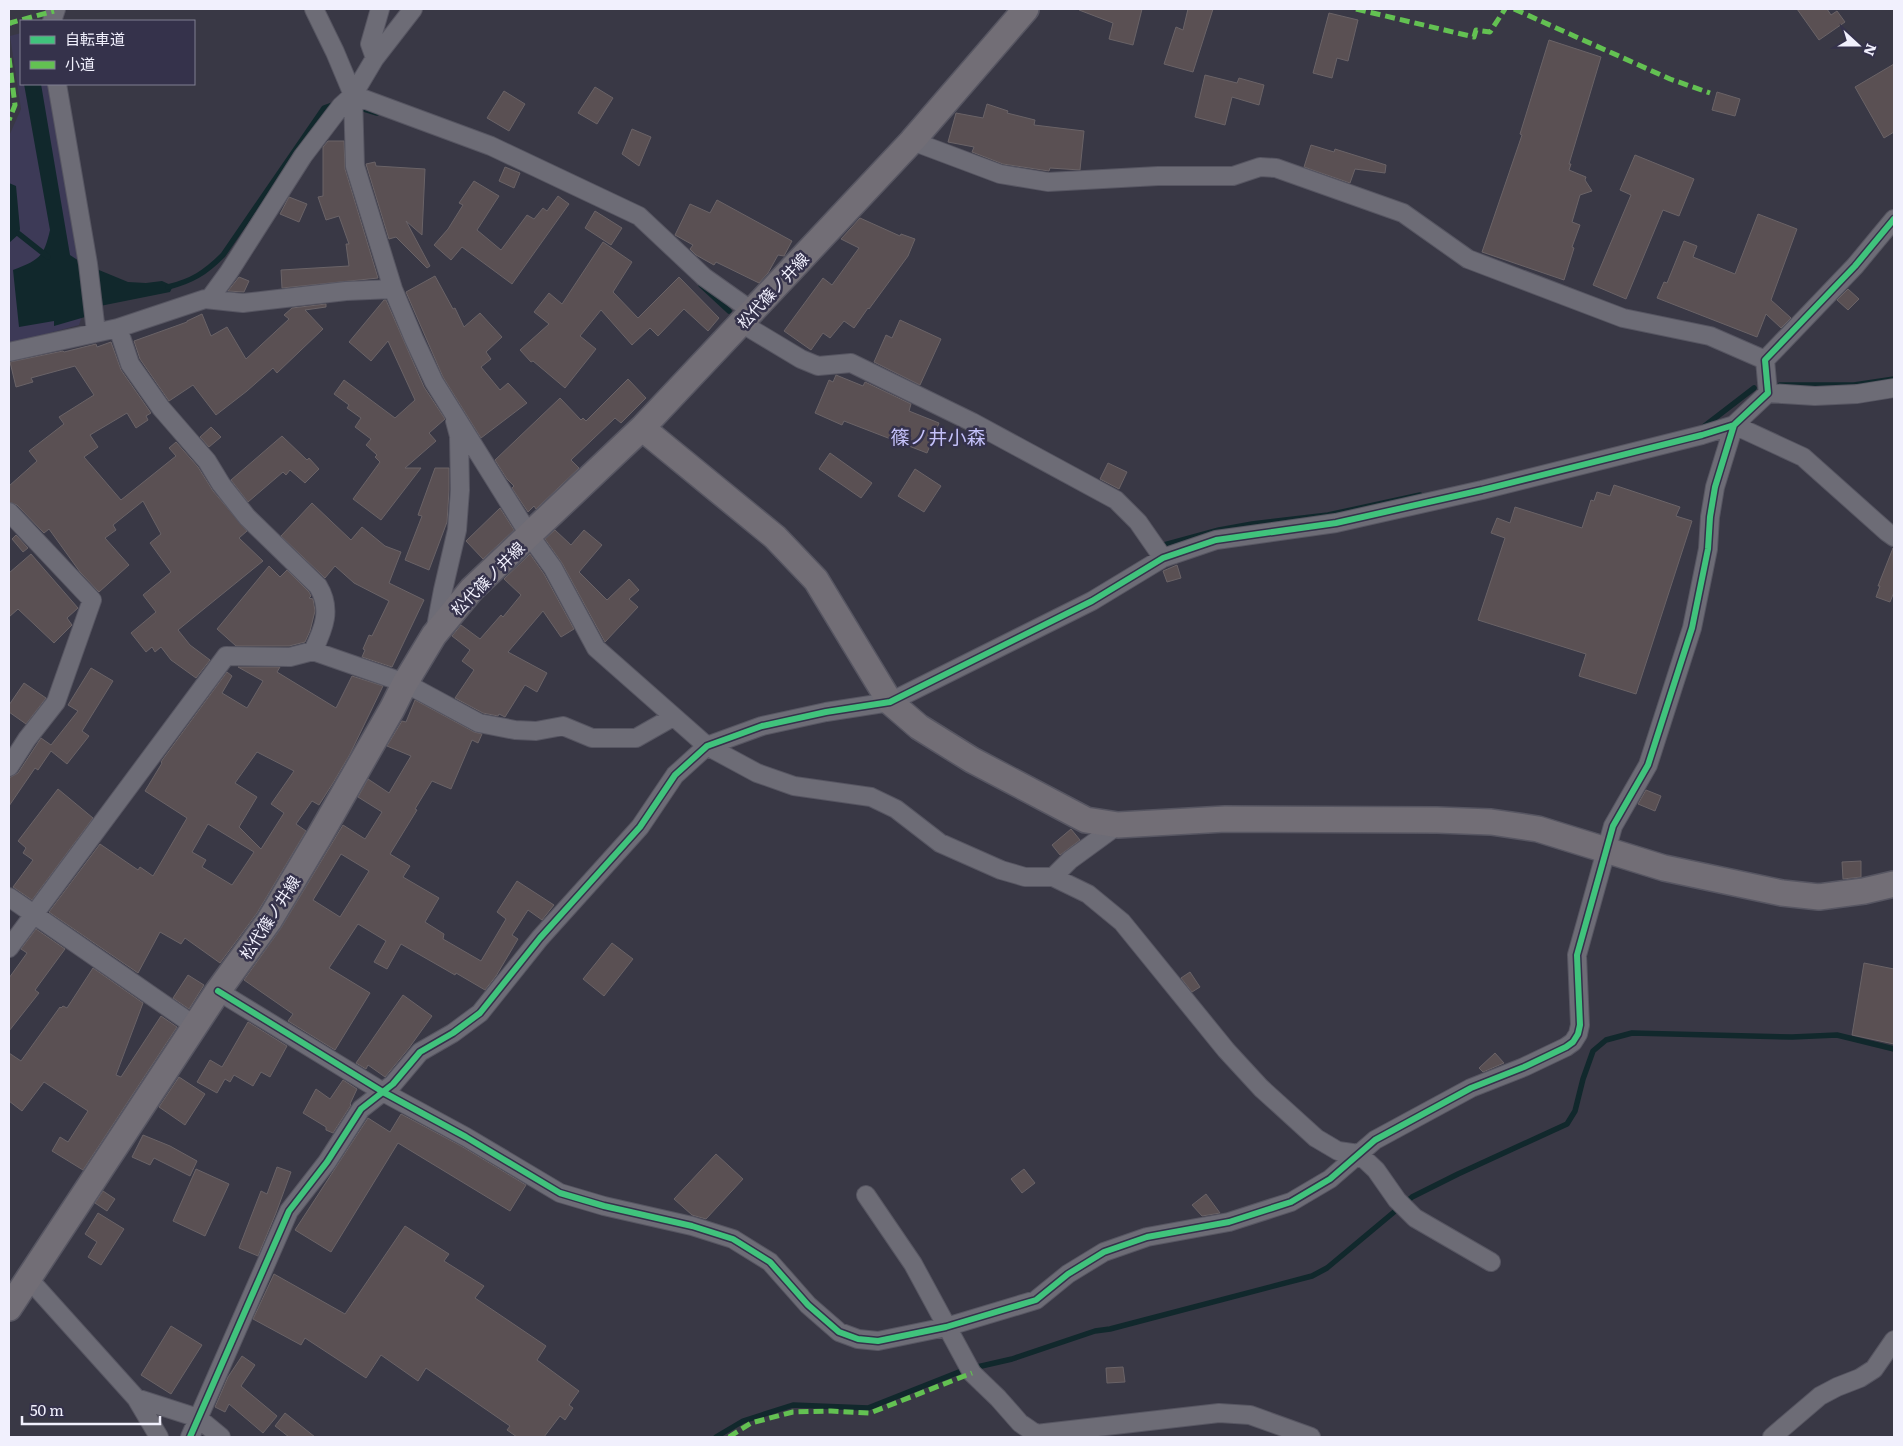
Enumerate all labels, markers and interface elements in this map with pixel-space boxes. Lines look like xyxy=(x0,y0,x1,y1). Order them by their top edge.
legend xyxy=(20,20,195,85)
north arrow xyxy=(1833,20,1883,70)
text: 自転車道 xyxy=(65,27,125,50)
text: N xyxy=(1860,41,1883,59)
text: 小道 xyxy=(65,52,95,75)
street label: 松代篠ノ井線 xyxy=(730,247,814,333)
district label: 篠ノ井小森 xyxy=(890,422,986,450)
street label: 松代篠ノ井線 xyxy=(445,536,529,620)
street label: 松代篠ノ井線 xyxy=(233,870,305,964)
scale bar xyxy=(22,1394,160,1426)
text: 50 m xyxy=(30,1398,64,1421)

